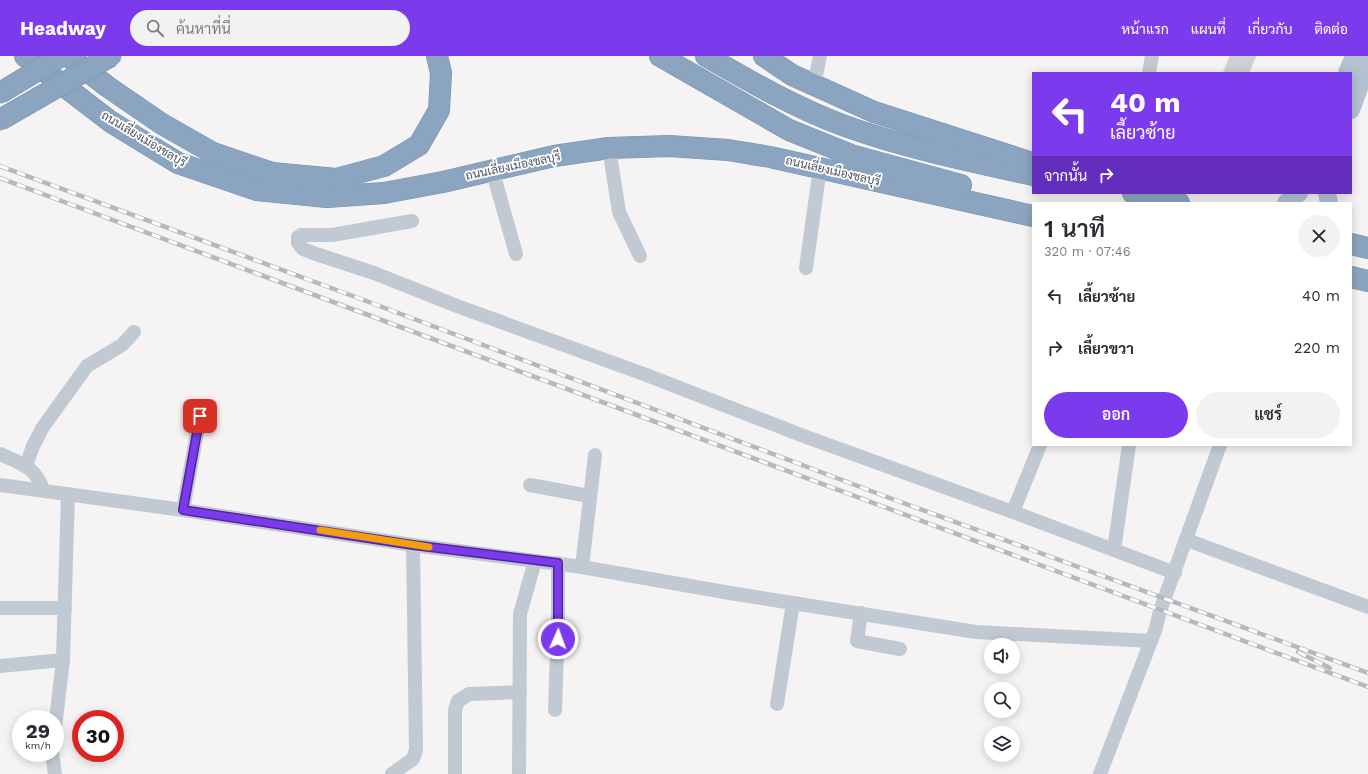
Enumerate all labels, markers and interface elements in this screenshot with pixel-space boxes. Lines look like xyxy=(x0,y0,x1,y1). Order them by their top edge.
search box xyxy=(130,10,410,46)
text: Headway xyxy=(20,17,106,40)
icon: search xyxy=(144,17,166,39)
text: ค้นหาที่นี่ xyxy=(176,20,231,38)
text: หน้าแรก xyxy=(1121,21,1169,37)
text: แผนที่ xyxy=(1191,21,1226,37)
text: เกี่ยวกับ xyxy=(1248,21,1292,37)
text: ติดต่อ xyxy=(1314,21,1348,37)
text: 40 m xyxy=(1110,86,1180,119)
icon: left xyxy=(1044,88,1096,140)
street label: ถนนเลี่ยงเมืองชลบุรี xyxy=(98,105,191,172)
text: เลี้ยวซ้าย xyxy=(1110,122,1176,143)
street label: ถนนเลี่ยงเมืองชลบุรี xyxy=(463,145,562,185)
street label: ถนนเลี่ยงเมืองชลบุรี xyxy=(784,149,883,191)
icon: right xyxy=(1095,164,1117,186)
text: จากนั้น xyxy=(1044,167,1087,185)
text: 1 นาที xyxy=(1044,215,1105,243)
button: close xyxy=(1298,215,1340,257)
text: 320 m · 07:46 xyxy=(1044,244,1131,259)
icon: left xyxy=(1044,285,1066,307)
text: 40 m xyxy=(1302,287,1340,305)
text: เลี้ยวซ้าย xyxy=(1078,288,1135,306)
icon: right xyxy=(1044,337,1066,359)
text: 220 m xyxy=(1294,339,1340,357)
text: เลี้ยวขวา xyxy=(1078,340,1134,358)
button: ออก xyxy=(1044,392,1188,438)
button: แชร์ xyxy=(1196,392,1340,438)
pin xyxy=(183,399,217,433)
icon: arrive xyxy=(189,405,211,427)
position arrow xyxy=(537,618,579,660)
map controls xyxy=(984,638,1020,762)
button: sound xyxy=(984,638,1020,674)
button: search xyxy=(984,682,1020,718)
speed limit sign: 30 xyxy=(72,710,124,762)
text: 29 xyxy=(26,719,50,743)
button: layers xyxy=(984,726,1020,762)
text: km/h xyxy=(25,740,51,751)

